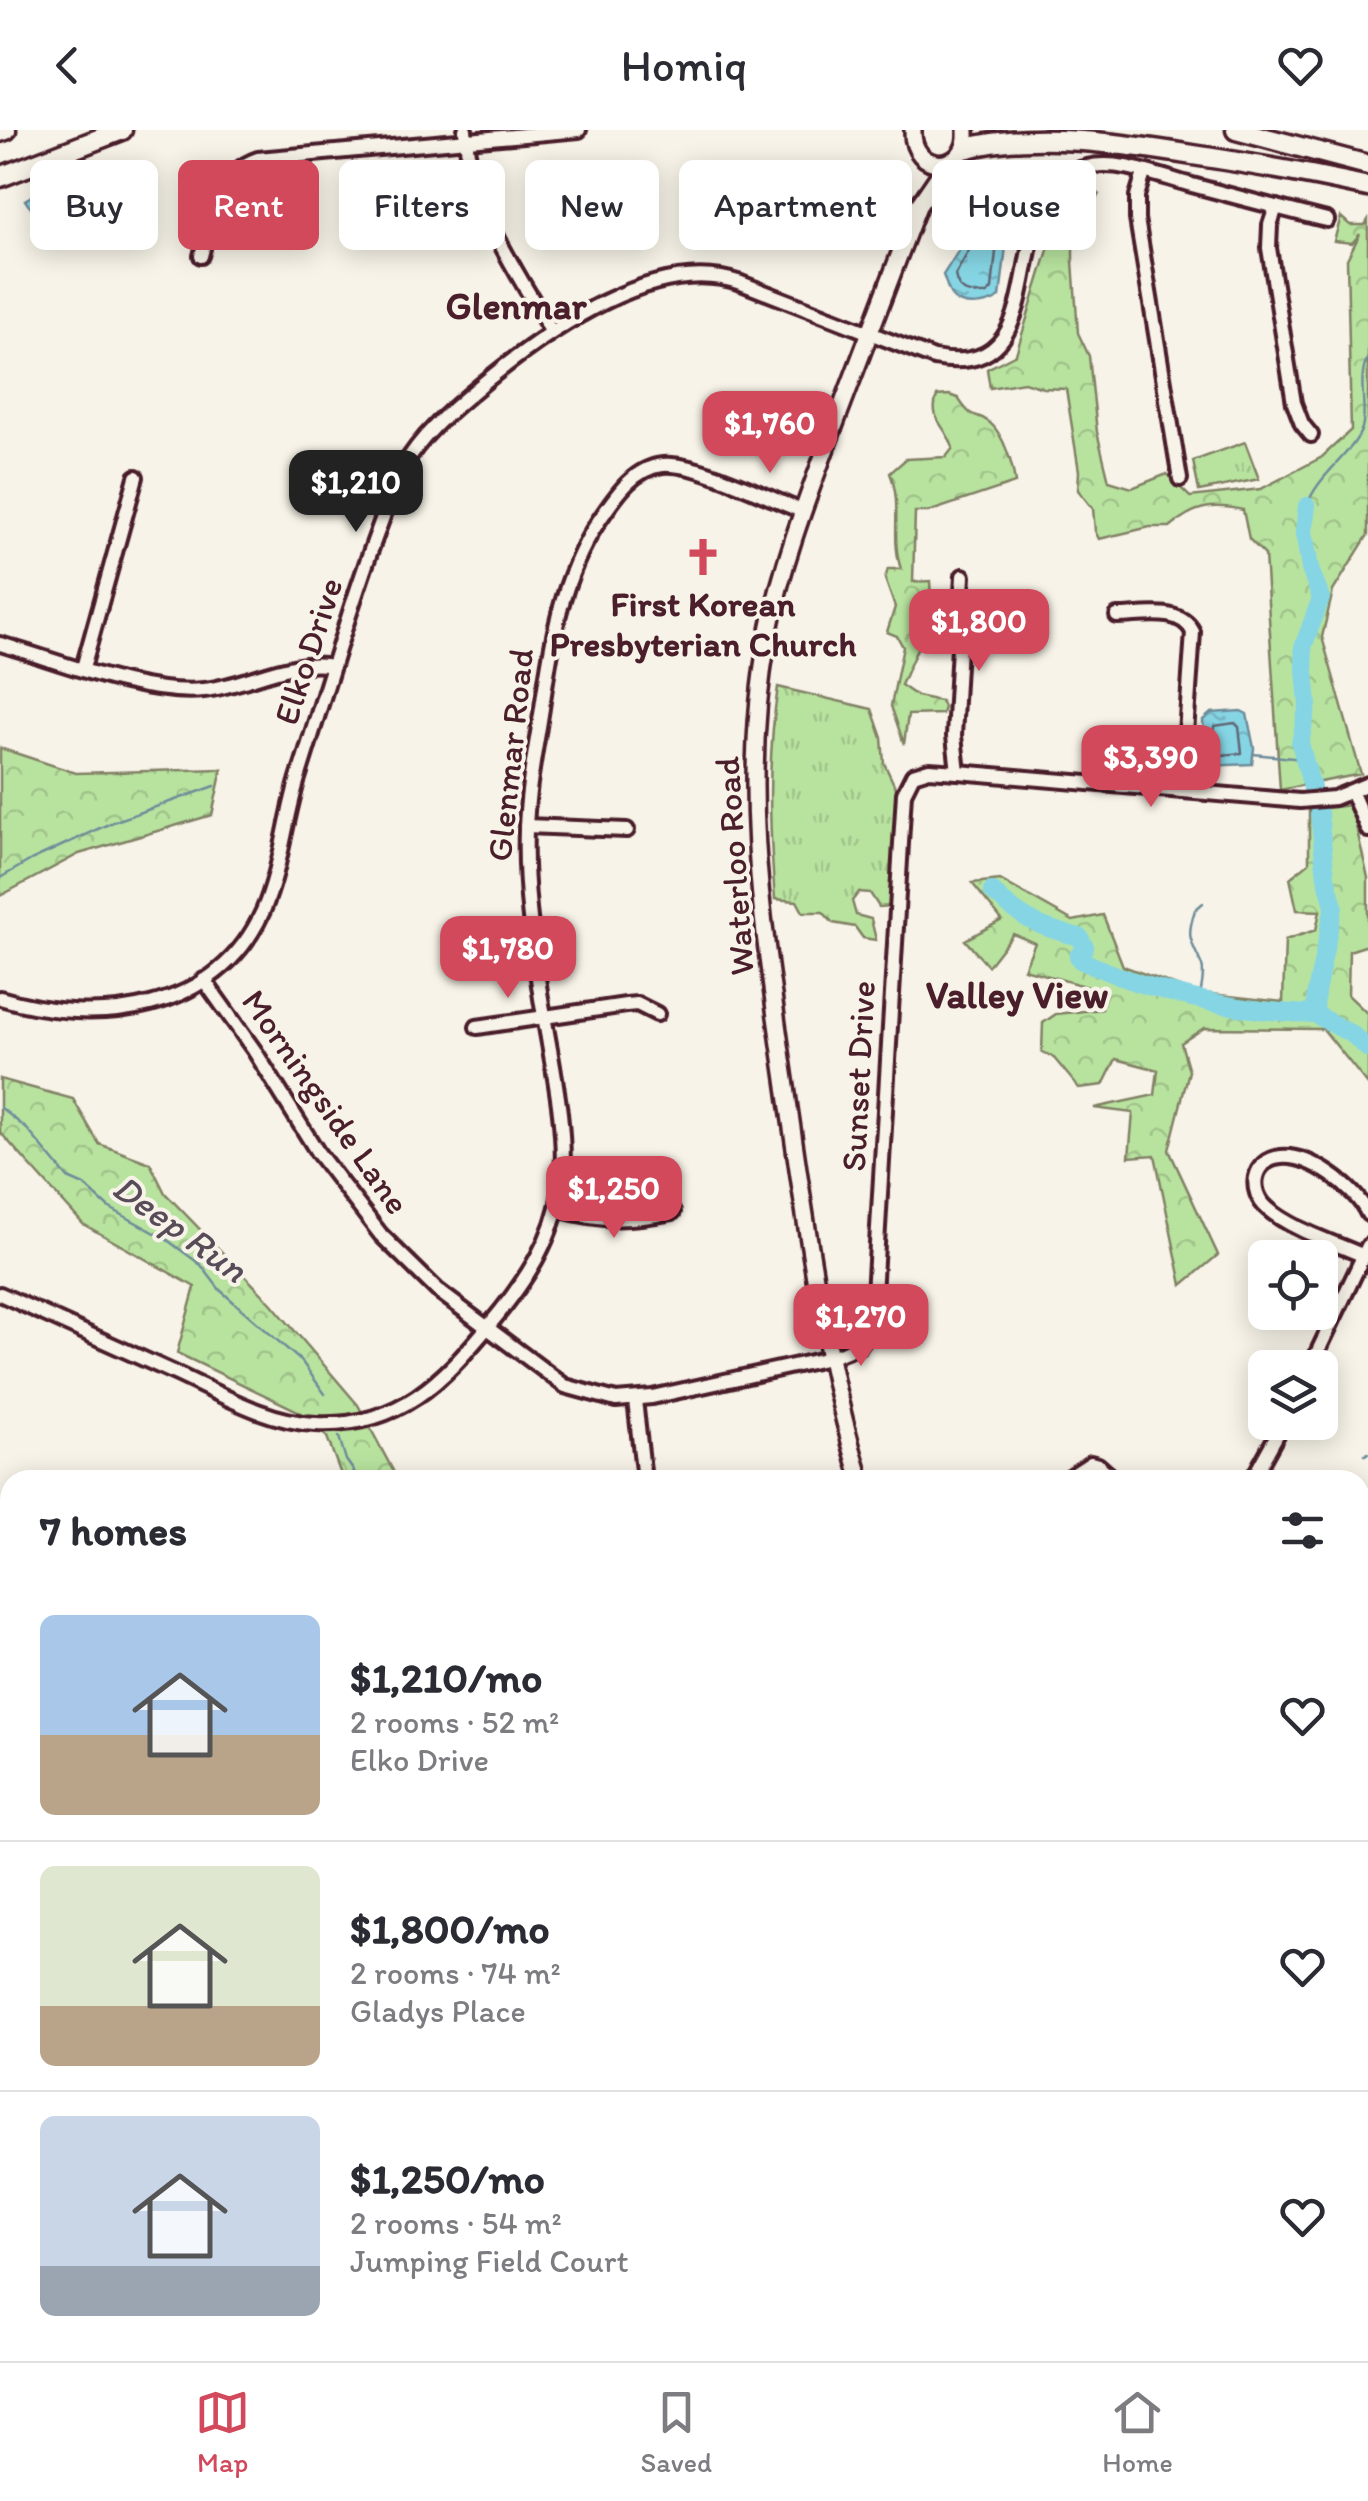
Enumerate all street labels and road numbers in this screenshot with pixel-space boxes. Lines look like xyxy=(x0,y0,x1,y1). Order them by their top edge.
street label: Elko Drive xyxy=(265,572,351,730)
street label: Glenmar Road xyxy=(478,646,542,863)
street label: Waterloo Road xyxy=(705,755,763,977)
street label: Sunset Drive xyxy=(832,980,884,1172)
street label: Morningside Lane xyxy=(233,982,419,1222)

